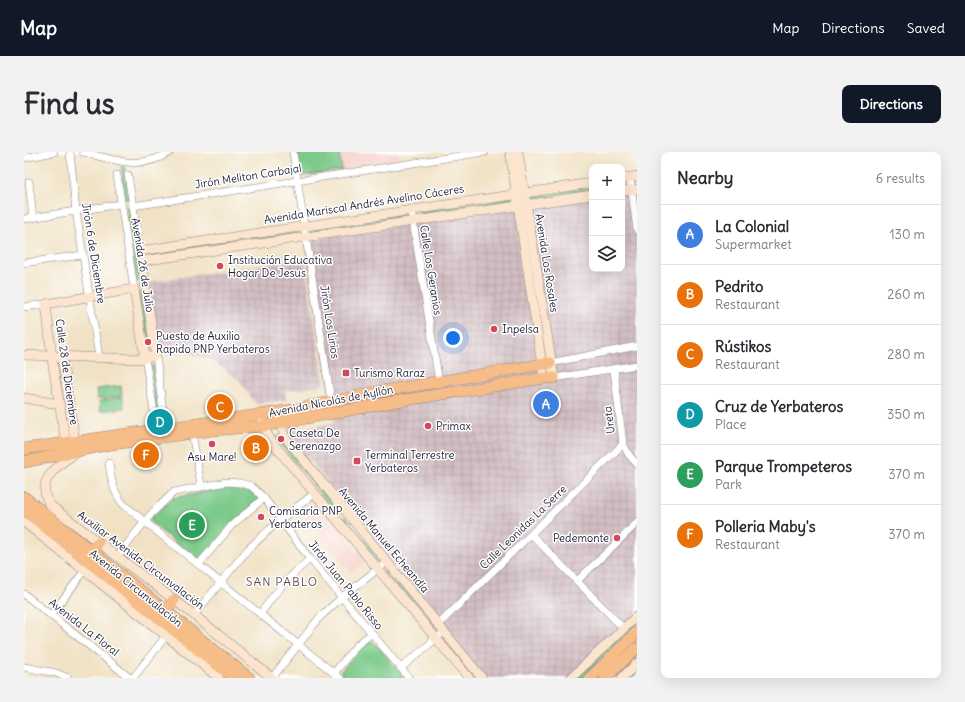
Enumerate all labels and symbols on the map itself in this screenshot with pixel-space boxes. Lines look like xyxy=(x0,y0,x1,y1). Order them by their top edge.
street label: Jirón Meliton Carbajal xyxy=(194,161,302,191)
street label: Avenida Mariscal Andrés Avelino Cáceres xyxy=(263,181,465,227)
street label: Jirón 6 de Diciembre xyxy=(79,202,109,304)
street label: Avenida Los Rosales xyxy=(532,213,562,313)
street label: Avenida 26 de Julio xyxy=(129,217,157,313)
street label: Calle Los Geranios xyxy=(417,224,445,316)
place label: Institución Educativa Hogar De Jesus xyxy=(228,253,332,280)
marker: Institución Educativa Hogar De Jesus xyxy=(215,261,225,271)
street label: Jirón Los Lirios xyxy=(317,284,343,360)
street label: Calle 28 de Diciembre xyxy=(53,318,81,426)
place label: Inpelsa xyxy=(502,322,539,336)
marker: Inpelsa xyxy=(489,324,499,334)
your location xyxy=(443,328,463,348)
place label: Puesto de Auxilio Rapido PNP Yerbateros xyxy=(156,329,270,356)
marker: Puesto de Auxilio Rapido PNP Yerbateros xyxy=(143,337,153,347)
place label: Turismo Raraz xyxy=(354,366,425,380)
marker: Turismo Raraz xyxy=(341,368,351,378)
street label: Avenida Nicolás de Ayllón xyxy=(268,382,394,420)
pin: A xyxy=(533,389,559,419)
pin: C xyxy=(207,392,233,422)
street label: Ureta xyxy=(600,405,618,435)
pin: D xyxy=(147,407,173,437)
place label: Primax xyxy=(436,419,471,433)
marker: Primax xyxy=(423,421,433,431)
place label: Caseta De Serenazgo xyxy=(289,426,341,453)
pin: B xyxy=(243,433,269,463)
marker: Caseta De Serenazgo xyxy=(276,434,286,444)
marker: Asu Mare! xyxy=(207,439,217,449)
pin: F xyxy=(133,440,159,470)
place label: Terminal Terrestre Yerbateros xyxy=(365,448,455,475)
place label: Asu Mare! xyxy=(188,450,236,464)
marker: Terminal Terrestre Yerbateros xyxy=(352,456,362,466)
street label: Calle Leonidas La Serre xyxy=(477,482,569,572)
street label: Avenida Manuel Echeandía xyxy=(336,484,432,596)
place label: Comisaría PNP Yerbateros xyxy=(269,504,343,531)
street label: Auxiliar Avenida Circunvalación xyxy=(75,508,207,612)
pin: E xyxy=(179,510,205,540)
marker: Comisaría PNP Yerbateros xyxy=(256,512,266,522)
place label: Pedemonte xyxy=(553,531,609,545)
marker: Pedemonte xyxy=(612,533,622,543)
street label: Jirón Juan Pablo Risso xyxy=(306,538,386,632)
street label: Avenida Circunvalación xyxy=(87,546,185,630)
district label: SAN PABLO xyxy=(246,574,318,589)
street label: Avenida La Floral xyxy=(46,595,122,659)

